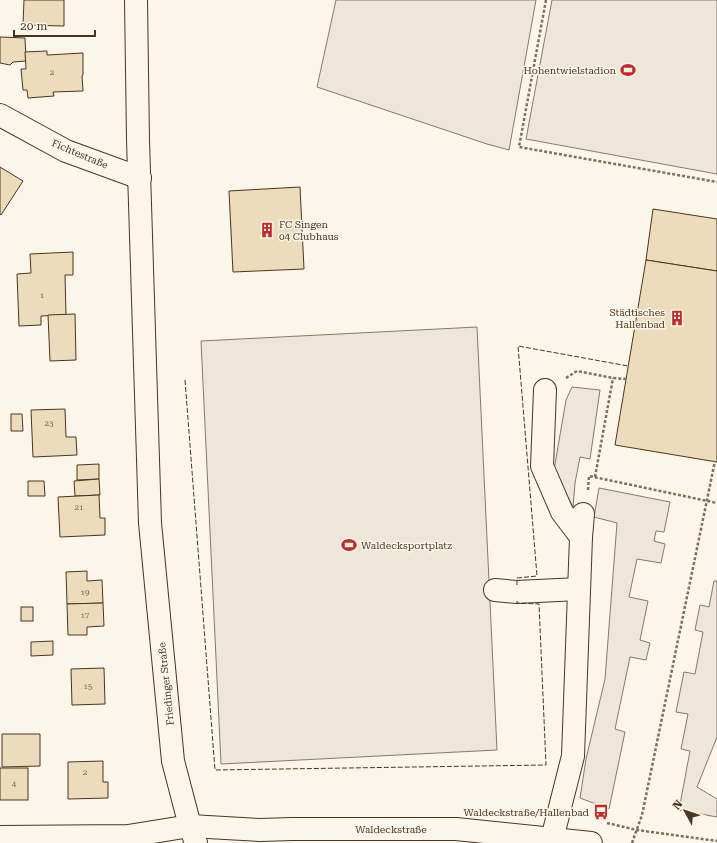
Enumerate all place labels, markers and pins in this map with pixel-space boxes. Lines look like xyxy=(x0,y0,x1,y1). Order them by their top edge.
sports icon: Hohentwielstadion xyxy=(619,61,637,79)
place label: Hohentwielstadion xyxy=(524,65,617,76)
place label: FC Singen 04 Clubhaus xyxy=(279,219,339,242)
building icon: FC Singen 04 Clubhaus xyxy=(258,221,276,239)
place label: Städtisches Hallenbad xyxy=(609,307,666,330)
building icon: Städtisches Hallenbad xyxy=(668,309,686,327)
sports icon: Waldecksportplatz xyxy=(340,536,358,554)
place label: Waldecksportplatz xyxy=(361,540,452,551)
bus stop icon: Waldeckstraße/Hallenbad xyxy=(592,803,610,821)
place label: Waldeckstraße/Hallenbad xyxy=(463,807,590,818)

